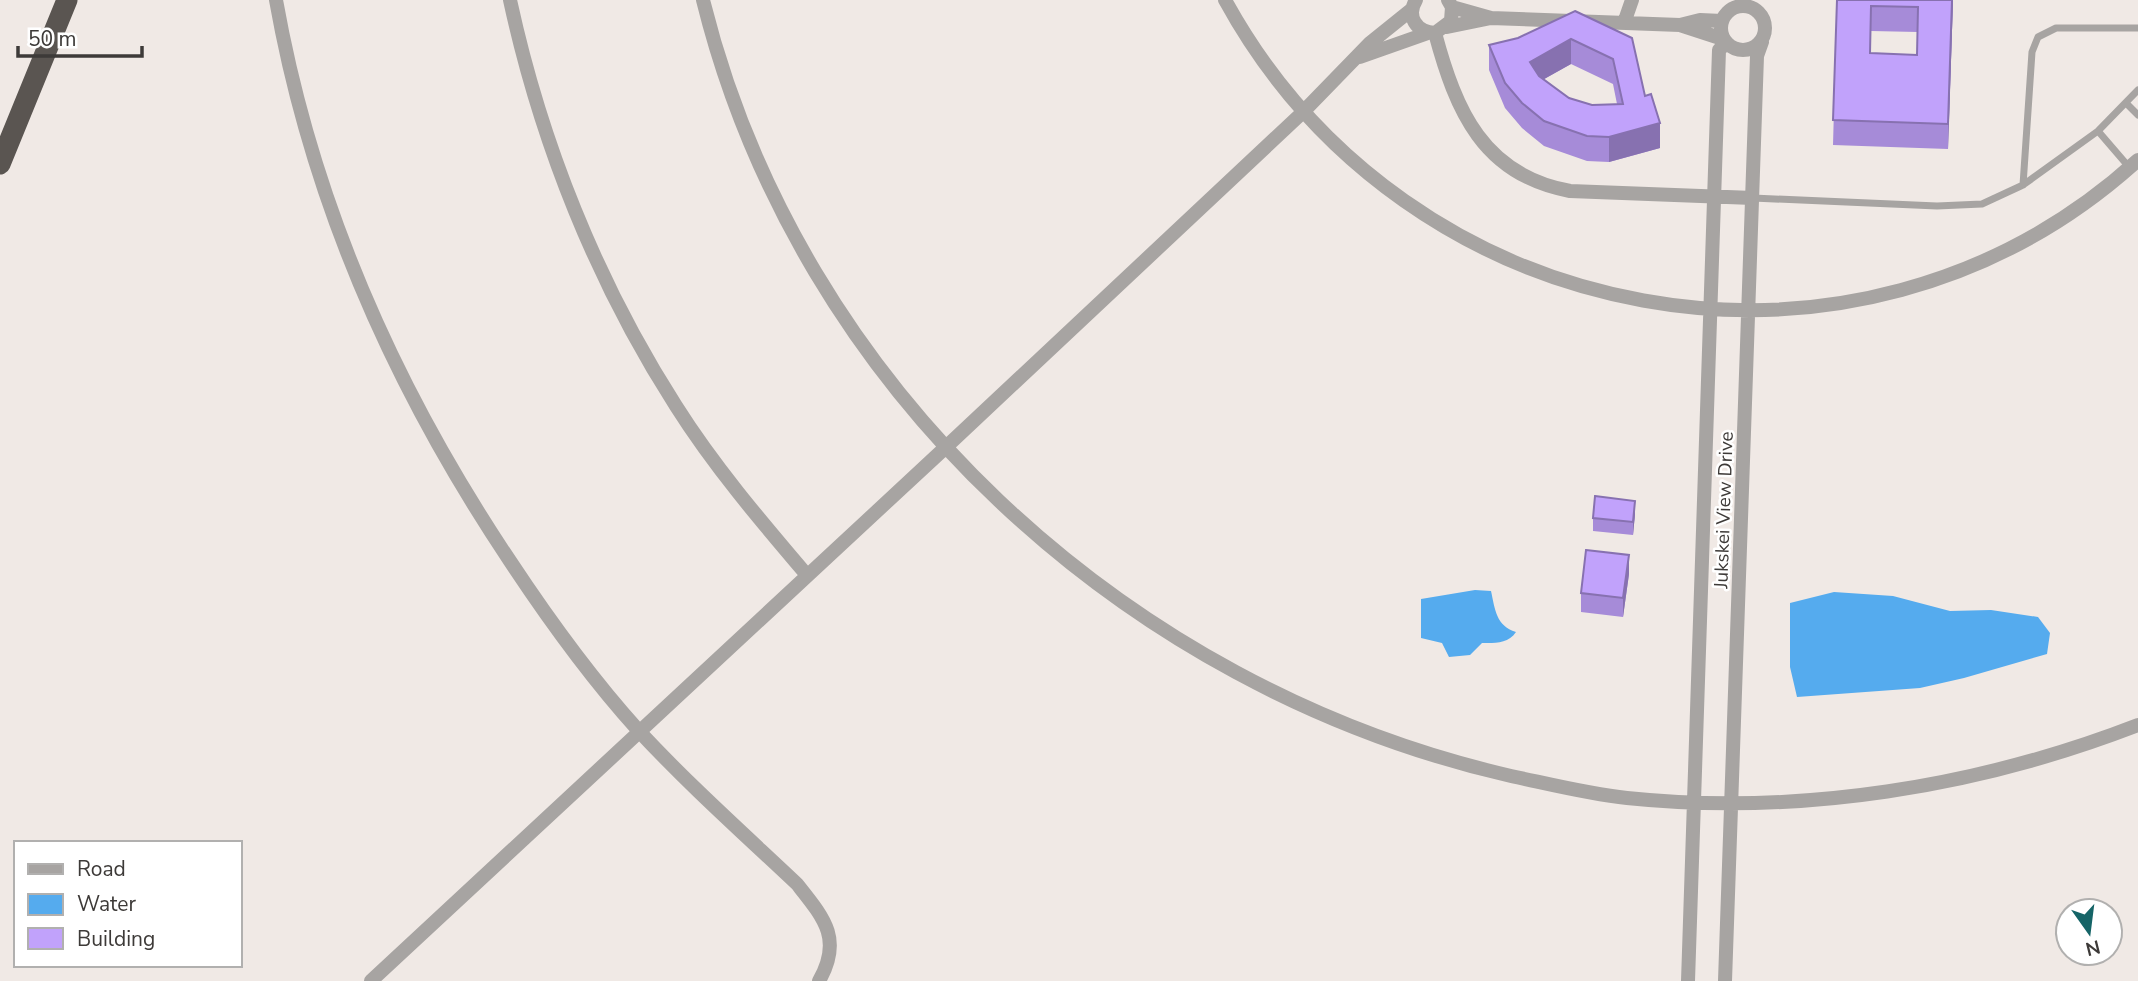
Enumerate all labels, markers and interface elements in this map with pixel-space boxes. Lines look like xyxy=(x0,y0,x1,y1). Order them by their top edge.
scale bar xyxy=(18,14,142,58)
text: 50 m xyxy=(28,25,77,53)
street label: Jukskei View Drive xyxy=(1708,431,1740,590)
legend xyxy=(14,841,242,967)
text: Road xyxy=(77,855,126,883)
text: Water xyxy=(77,890,136,918)
north arrow xyxy=(2054,897,2124,967)
text: Building xyxy=(77,925,155,953)
text: N xyxy=(2083,933,2103,962)

